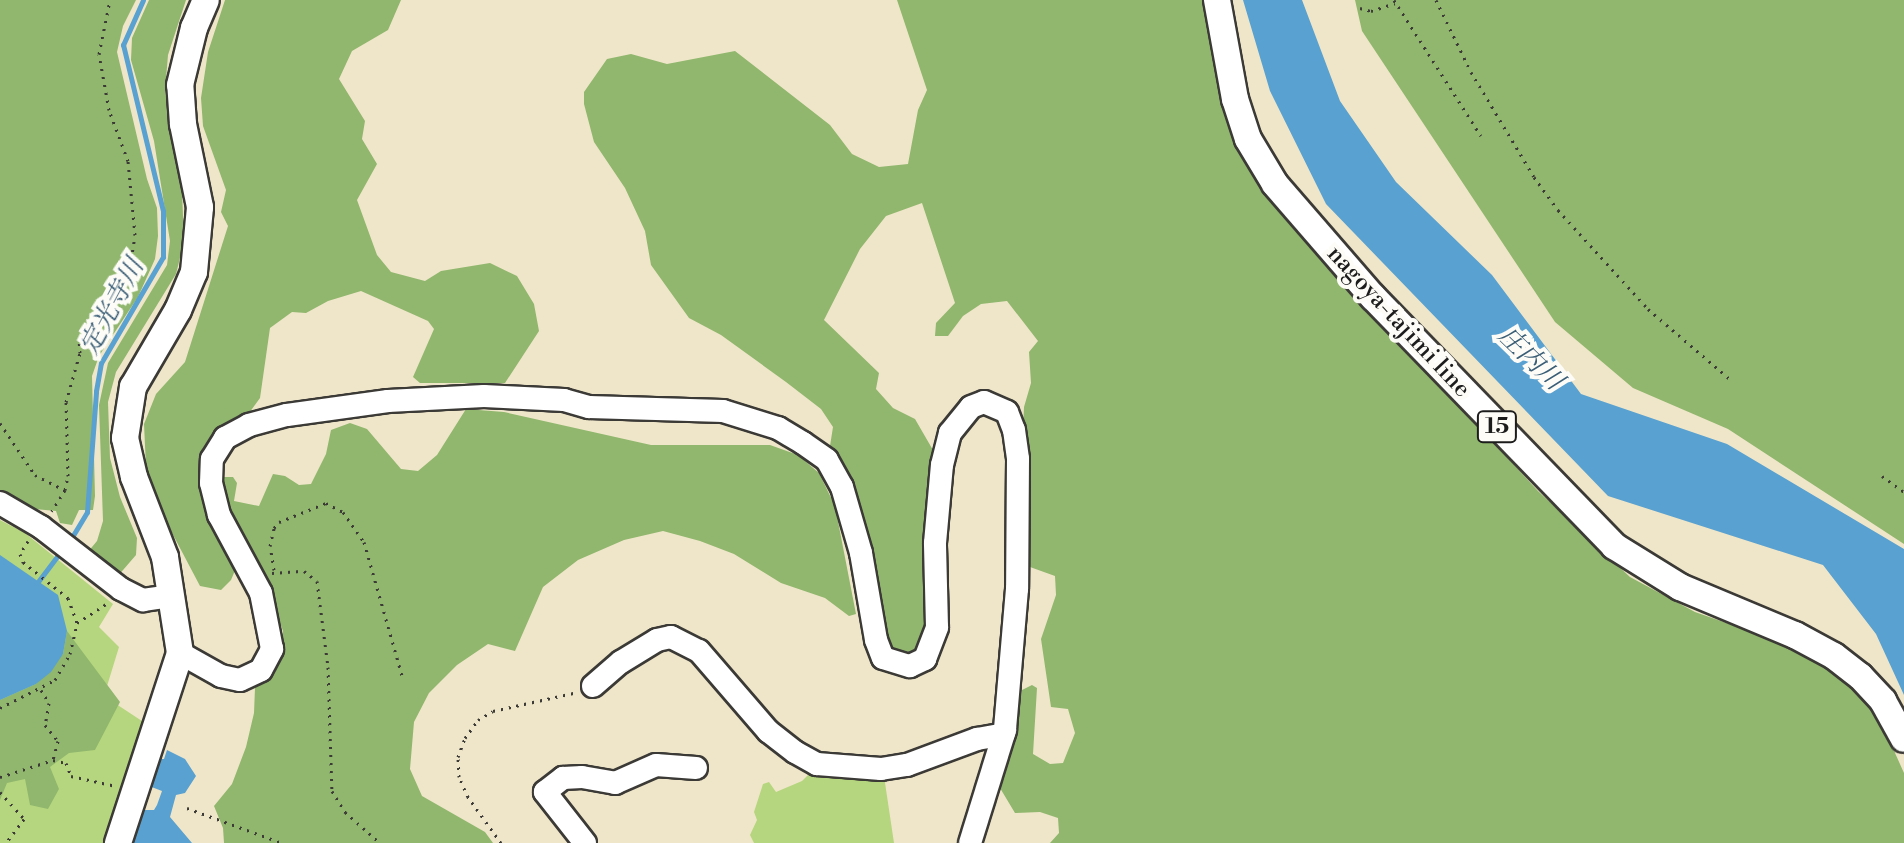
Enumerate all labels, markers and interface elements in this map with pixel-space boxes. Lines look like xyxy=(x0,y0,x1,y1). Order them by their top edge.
street label: nagoya-tajimi line xyxy=(1320,240,1476,404)
water label: 定光寺川 xyxy=(75,254,151,360)
water label: 庄内川 xyxy=(1491,321,1569,397)
road number: 15 xyxy=(1475,409,1519,445)

